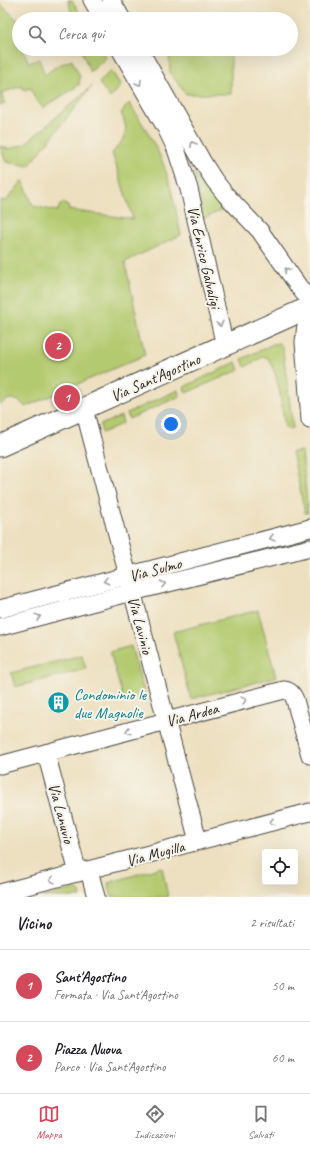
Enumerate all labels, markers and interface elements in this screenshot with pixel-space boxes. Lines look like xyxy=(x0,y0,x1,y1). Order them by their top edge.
search box xyxy=(12,12,298,56)
icon: search xyxy=(26,23,48,45)
text: Cerca qui xyxy=(58,25,104,44)
one-way arrow xyxy=(135,79,142,86)
one-way arrow xyxy=(190,141,197,148)
street label: Via Enrico Galvaligi xyxy=(183,204,226,312)
one-way arrow xyxy=(284,267,292,274)
one-way arrow xyxy=(215,320,223,327)
pin: 2 xyxy=(45,331,71,361)
street label: Via Sant'Agostino xyxy=(108,349,204,407)
pin: 1 xyxy=(54,383,80,413)
your location xyxy=(161,414,181,434)
one-way arrow xyxy=(269,533,276,542)
street label: Via Sulmo xyxy=(127,553,185,586)
one-way arrow xyxy=(103,577,109,585)
one-way arrow xyxy=(160,580,167,589)
street label: Via Lavinio xyxy=(123,594,158,658)
one-way arrow xyxy=(34,613,41,622)
place label: Condominio le due Magnolie xyxy=(74,685,148,723)
building icon: Condominio le due Magnolie xyxy=(46,690,72,716)
one-way arrow xyxy=(241,697,248,705)
street label: Via Ardea xyxy=(164,698,222,732)
one-way arrow xyxy=(125,726,132,735)
street label: Via Lanuvio xyxy=(43,781,79,847)
one-way arrow xyxy=(269,817,276,826)
street label: Via Mugilla xyxy=(124,836,188,871)
map controls xyxy=(262,849,298,885)
button: locate xyxy=(262,849,298,885)
one-way arrow xyxy=(49,875,56,884)
text: Vicino xyxy=(16,913,51,934)
text: 2 risultati xyxy=(250,915,294,931)
text: Sant'Agostino xyxy=(54,968,126,987)
text: 1 xyxy=(26,978,32,994)
text: 50 m xyxy=(272,978,294,994)
text: Fermata · Via Sant'Agostino xyxy=(54,987,178,1003)
text: Piazza Nuova xyxy=(54,1040,121,1059)
text: 2 xyxy=(26,1050,32,1066)
text: 60 m xyxy=(272,1050,294,1066)
text: Parco · Via Sant'Agostino xyxy=(54,1059,166,1075)
tab: Mappa xyxy=(36,1103,62,1141)
tab: Indicazioni xyxy=(135,1103,175,1141)
tab: Salvati xyxy=(248,1103,274,1141)

